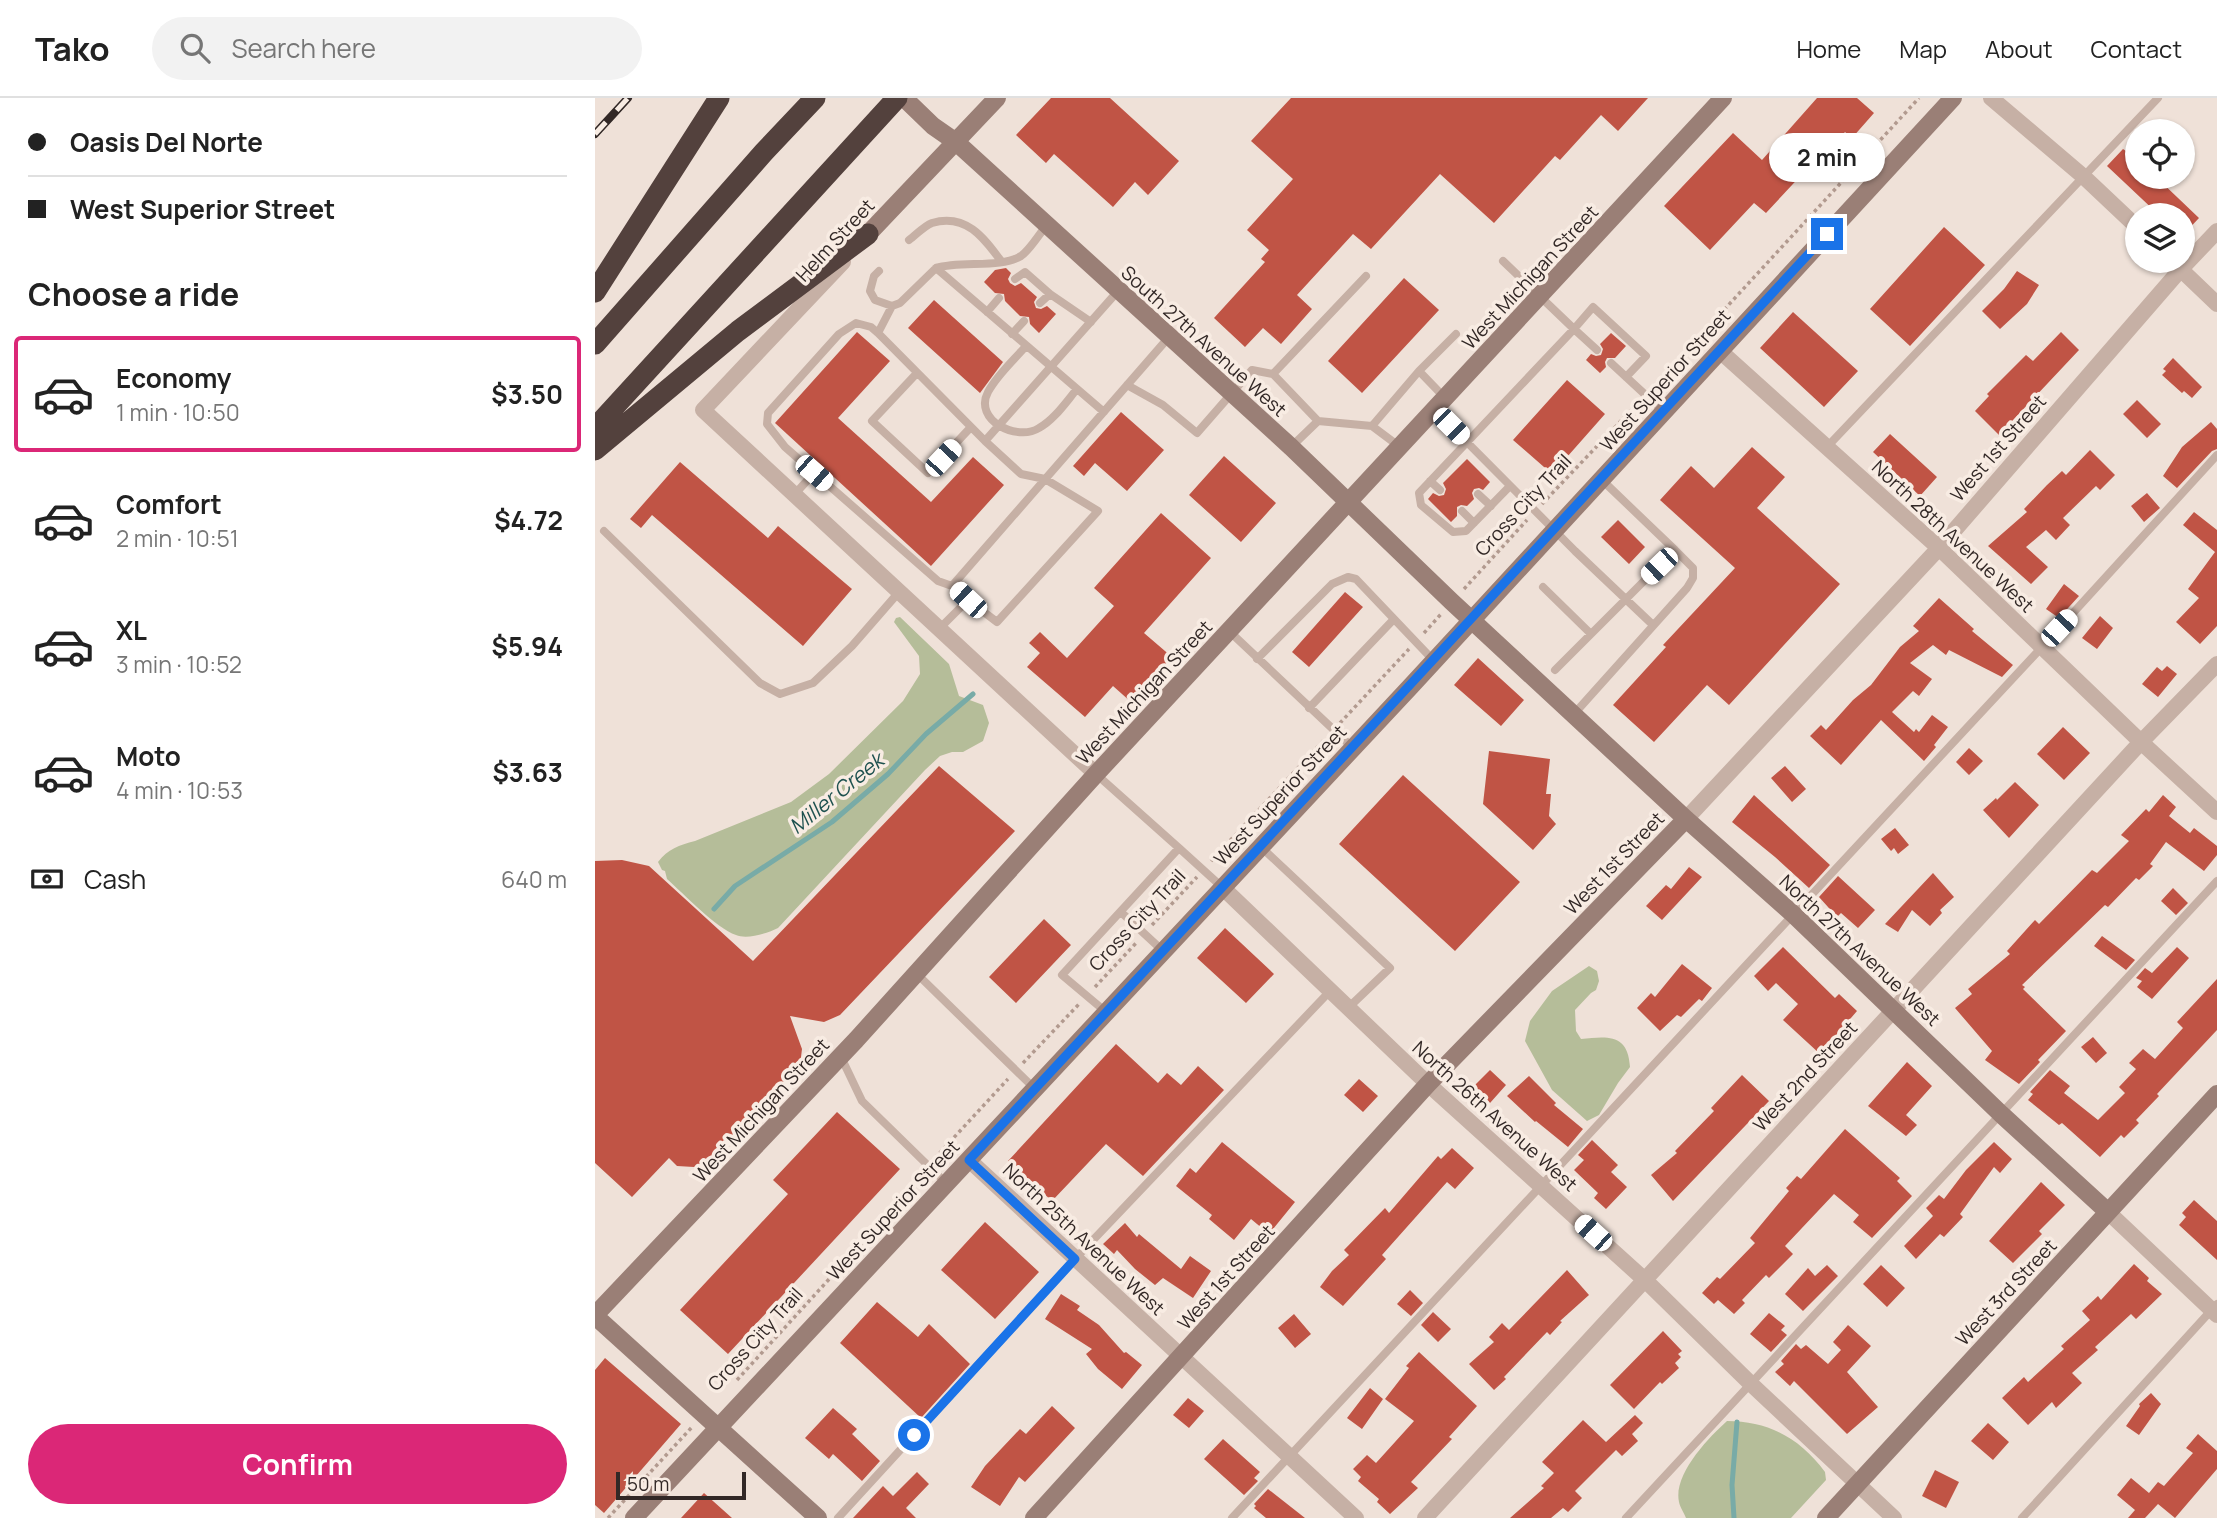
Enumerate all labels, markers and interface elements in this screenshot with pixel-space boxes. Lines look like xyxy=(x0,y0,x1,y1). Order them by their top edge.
search box xyxy=(152,17,642,80)
text: Tako xyxy=(35,26,110,71)
icon: search xyxy=(176,29,214,67)
text: Search here xyxy=(232,30,376,66)
text: Home xyxy=(1796,32,1861,65)
text: Map xyxy=(1899,32,1947,65)
text: About xyxy=(1985,32,2053,65)
text: Contact xyxy=(2091,32,2182,65)
map controls xyxy=(2125,119,2195,273)
button: locate xyxy=(2125,119,2195,189)
text: Oasis Del Norte xyxy=(70,124,263,160)
callout: 2 min xyxy=(1769,132,1885,181)
text: 2 min xyxy=(1797,141,1857,173)
text: West Superior Street xyxy=(70,191,335,227)
street label: Helm Street xyxy=(790,193,880,287)
street label: West Michigan Street xyxy=(1456,199,1604,355)
button: layers xyxy=(2125,203,2195,273)
route end xyxy=(1811,218,1843,250)
street label: South 27th Avenue West xyxy=(1116,260,1292,422)
text: Choose a ride xyxy=(28,272,239,316)
street label: West Superior Street xyxy=(1594,303,1736,457)
text: Economy xyxy=(116,360,231,396)
icon: car xyxy=(32,363,95,426)
text: $3.50 xyxy=(491,376,563,412)
street label: West 1st Street xyxy=(1944,389,2052,507)
text: 1 min · 10:50 xyxy=(116,396,240,428)
car xyxy=(1429,404,1474,448)
car xyxy=(921,435,966,481)
street label: Cross City Trail xyxy=(1469,448,1577,562)
car xyxy=(792,451,837,495)
street label: North 28th Avenue West xyxy=(1866,454,2040,618)
text: Comfort xyxy=(116,486,222,522)
icon: car xyxy=(32,489,95,552)
text: $4.72 xyxy=(494,502,563,538)
text: 2 min · 10:51 xyxy=(116,522,239,554)
car xyxy=(1637,544,1682,588)
car xyxy=(946,578,991,622)
car xyxy=(2037,605,2082,651)
text: XL xyxy=(116,612,147,648)
street label: West Michigan Street xyxy=(1070,614,1218,770)
icon: car xyxy=(32,615,95,678)
text: $5.94 xyxy=(492,628,563,664)
text: 3 min · 10:52 xyxy=(116,648,242,680)
street label: West Superior Street xyxy=(1208,719,1352,871)
text: Moto xyxy=(116,738,181,774)
icon: car xyxy=(32,741,95,804)
water label: Miller Creek xyxy=(783,745,891,840)
text: $3.63 xyxy=(492,754,563,790)
text: 4 min · 10:53 xyxy=(116,774,243,806)
street label: West 1st Street xyxy=(1558,806,1670,920)
icon: cash xyxy=(28,860,66,898)
text: Cash xyxy=(84,861,146,897)
text: 640 m xyxy=(501,863,567,895)
street label: Cross City Trail xyxy=(1083,863,1191,977)
street label: North 27th Avenue West xyxy=(1774,869,1946,1031)
street label: West 2nd Street xyxy=(1747,1015,1863,1137)
street label: West Michigan Street xyxy=(687,1032,835,1188)
street label: North 26th Avenue West xyxy=(1407,1035,1583,1197)
street label: West Superior Street xyxy=(821,1134,965,1286)
street label: North 25th Avenue West xyxy=(997,1157,1171,1321)
car xyxy=(1571,1211,1616,1255)
street label: West 1st Street xyxy=(1172,1219,1280,1335)
street label: West 3rd Street xyxy=(1950,1233,2062,1351)
street label: Cross City Trail xyxy=(702,1282,808,1396)
route start xyxy=(898,1419,930,1451)
button: Confirm xyxy=(28,1424,567,1504)
scale bar xyxy=(616,1469,745,1501)
text: 50 m xyxy=(627,1471,669,1497)

